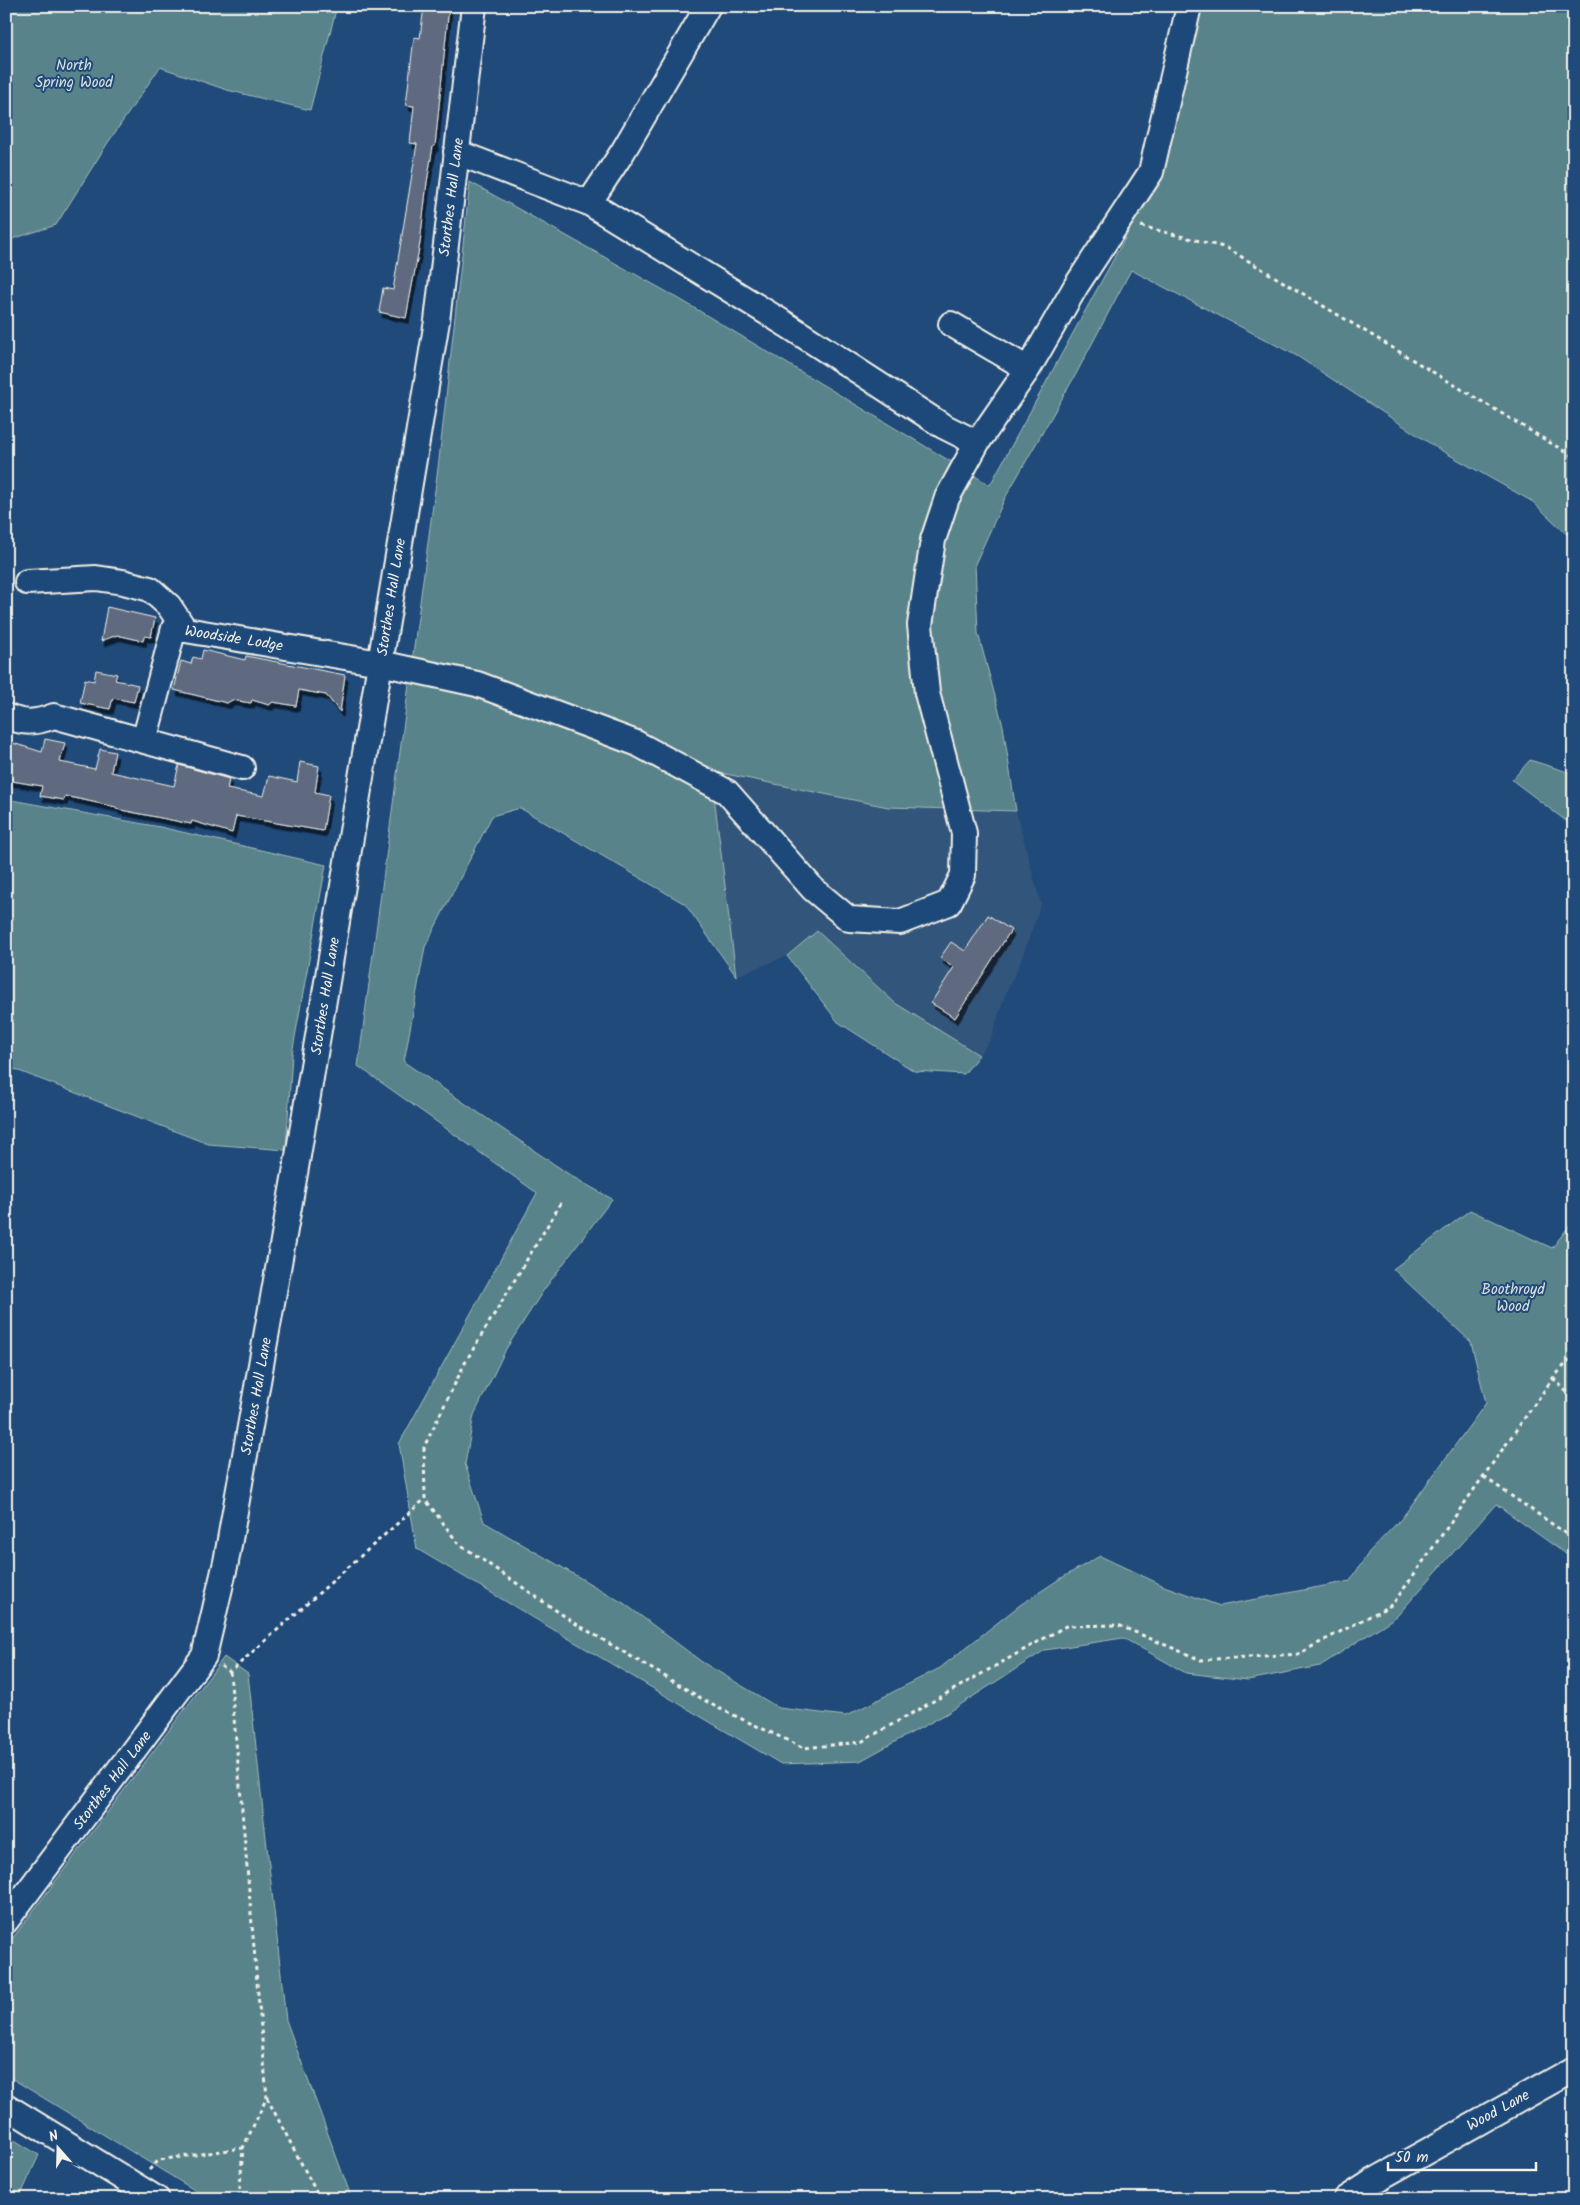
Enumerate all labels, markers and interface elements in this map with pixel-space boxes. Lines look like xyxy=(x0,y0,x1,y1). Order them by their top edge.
park label: North Spring Wood xyxy=(35,54,113,95)
street label: Storthes Hall Lane xyxy=(433,136,471,258)
street label: Storthes Hall Lane xyxy=(371,536,413,658)
street label: Woodside Lodge xyxy=(183,619,285,659)
street label: Storthes Hall Lane xyxy=(305,935,347,1057)
park label: Boothroyd Wood xyxy=(1481,1278,1545,1319)
street label: Storthes Hall Lane xyxy=(235,1335,279,1457)
street label: Storthes Hall Lane xyxy=(67,1726,158,1835)
street label: Wood Lane xyxy=(1463,2084,1535,2138)
north arrow xyxy=(32,2122,82,2172)
text: N xyxy=(46,2125,62,2149)
scale bar xyxy=(1388,2140,1535,2172)
text: 50 m xyxy=(1395,2146,1429,2170)

